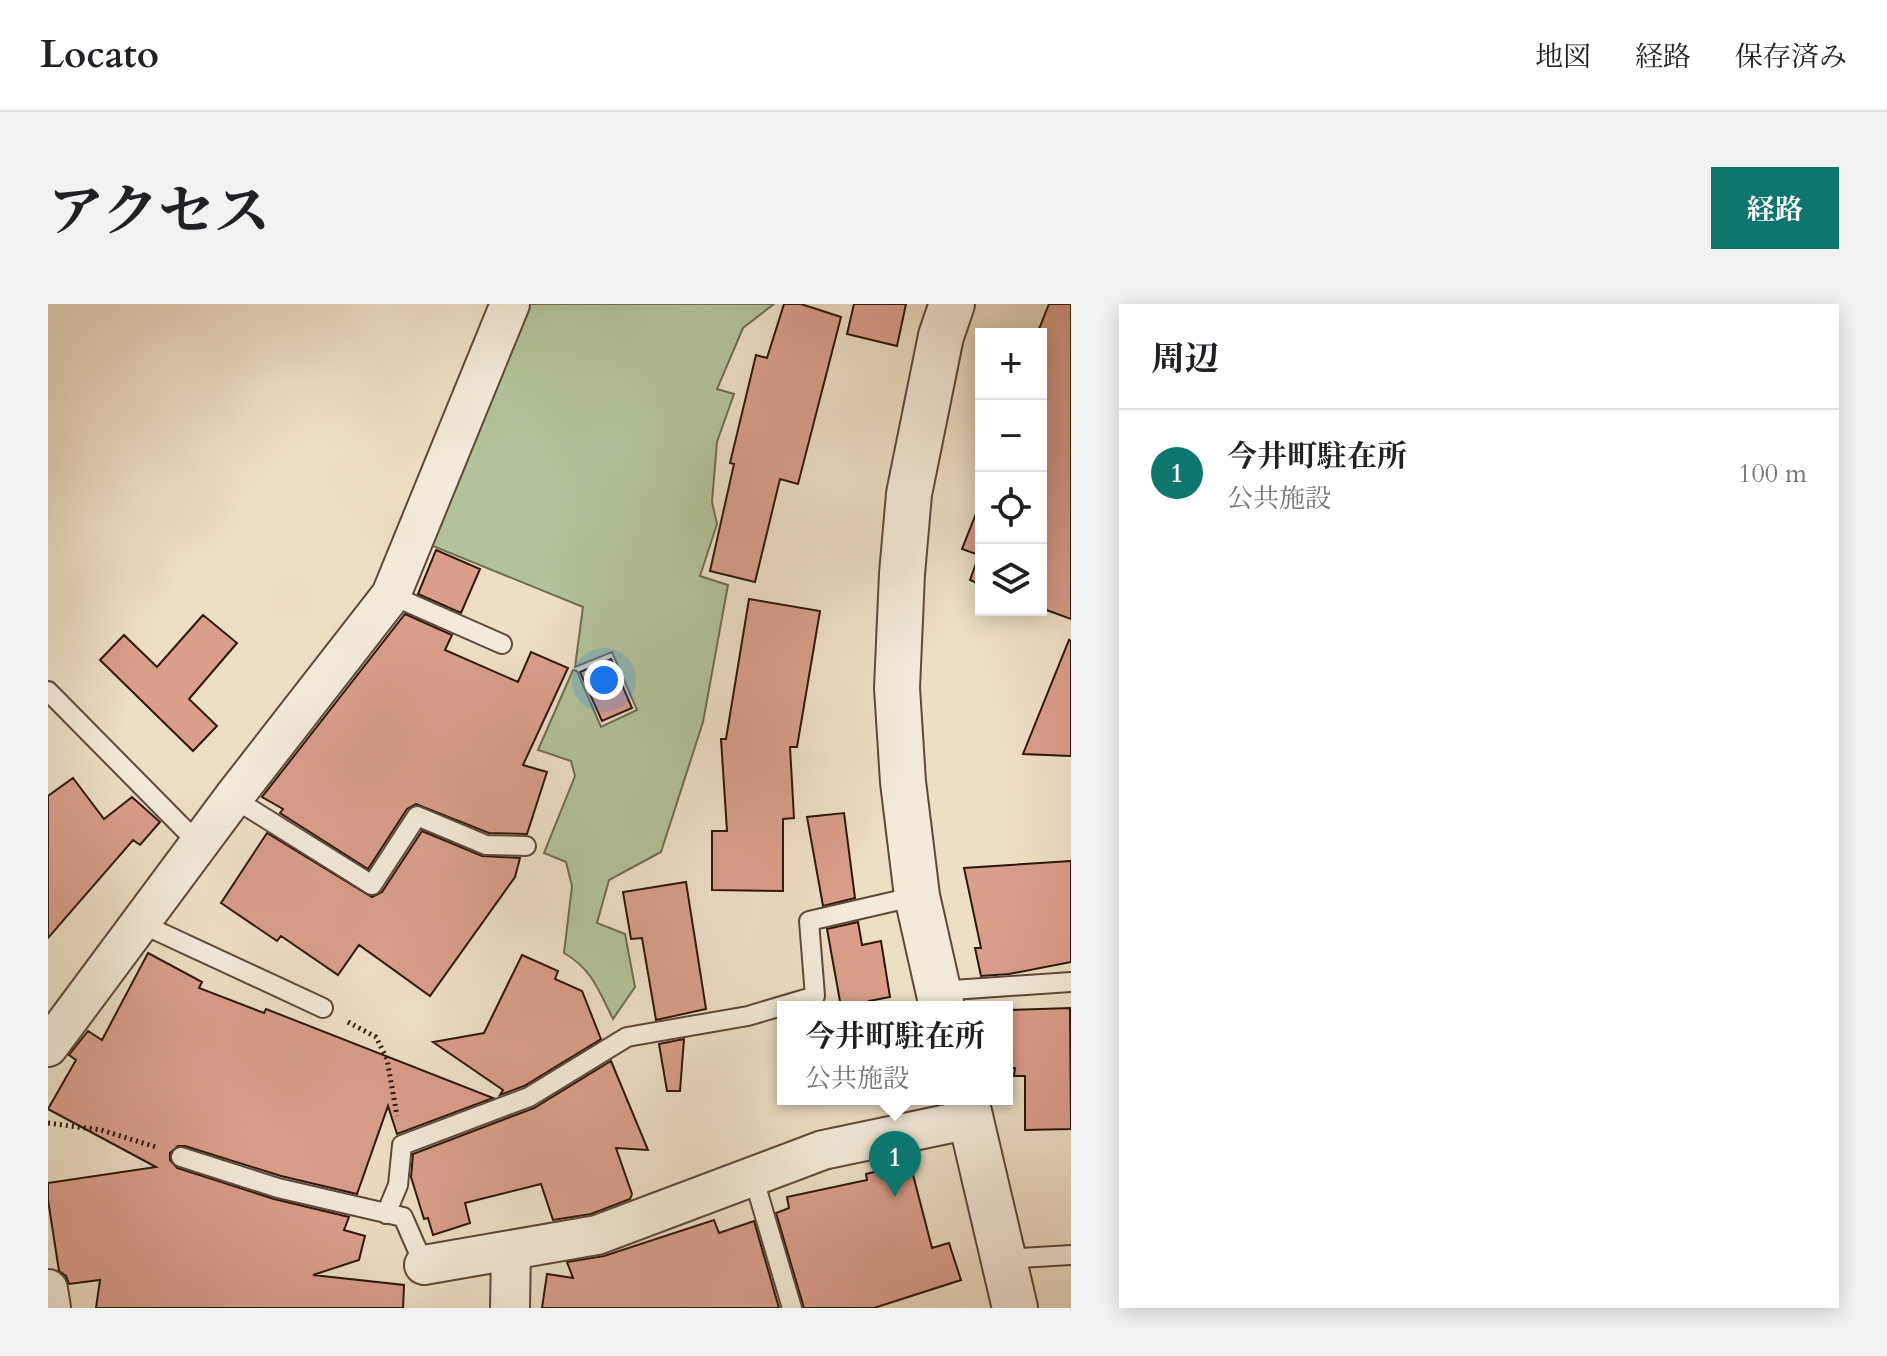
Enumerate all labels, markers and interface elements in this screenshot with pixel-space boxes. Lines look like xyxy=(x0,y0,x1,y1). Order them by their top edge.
text: Locato xyxy=(40,29,159,81)
text: 地図 xyxy=(1535,38,1591,76)
text: 経路 xyxy=(1635,38,1691,76)
text: 保存済み xyxy=(1735,38,1847,76)
button: 経路 xyxy=(1711,167,1839,249)
text: アクセス xyxy=(48,175,270,250)
map controls xyxy=(975,328,1047,616)
button: + xyxy=(975,328,1047,400)
text: 周辺 xyxy=(1151,336,1219,382)
button: − xyxy=(975,400,1047,472)
text: 今井町駐在所 xyxy=(1227,436,1407,477)
text: 1 xyxy=(1170,456,1184,491)
text: 100 m xyxy=(1738,456,1807,491)
button: locate xyxy=(975,472,1047,544)
text: 公共施設 xyxy=(1227,481,1331,516)
button: layers xyxy=(975,544,1047,616)
your location xyxy=(584,660,624,700)
popup xyxy=(777,1001,1013,1105)
text: 今井町駐在所 xyxy=(805,1016,985,1057)
text: 公共施設 xyxy=(805,1061,909,1096)
pin: 1 xyxy=(869,1131,921,1197)

